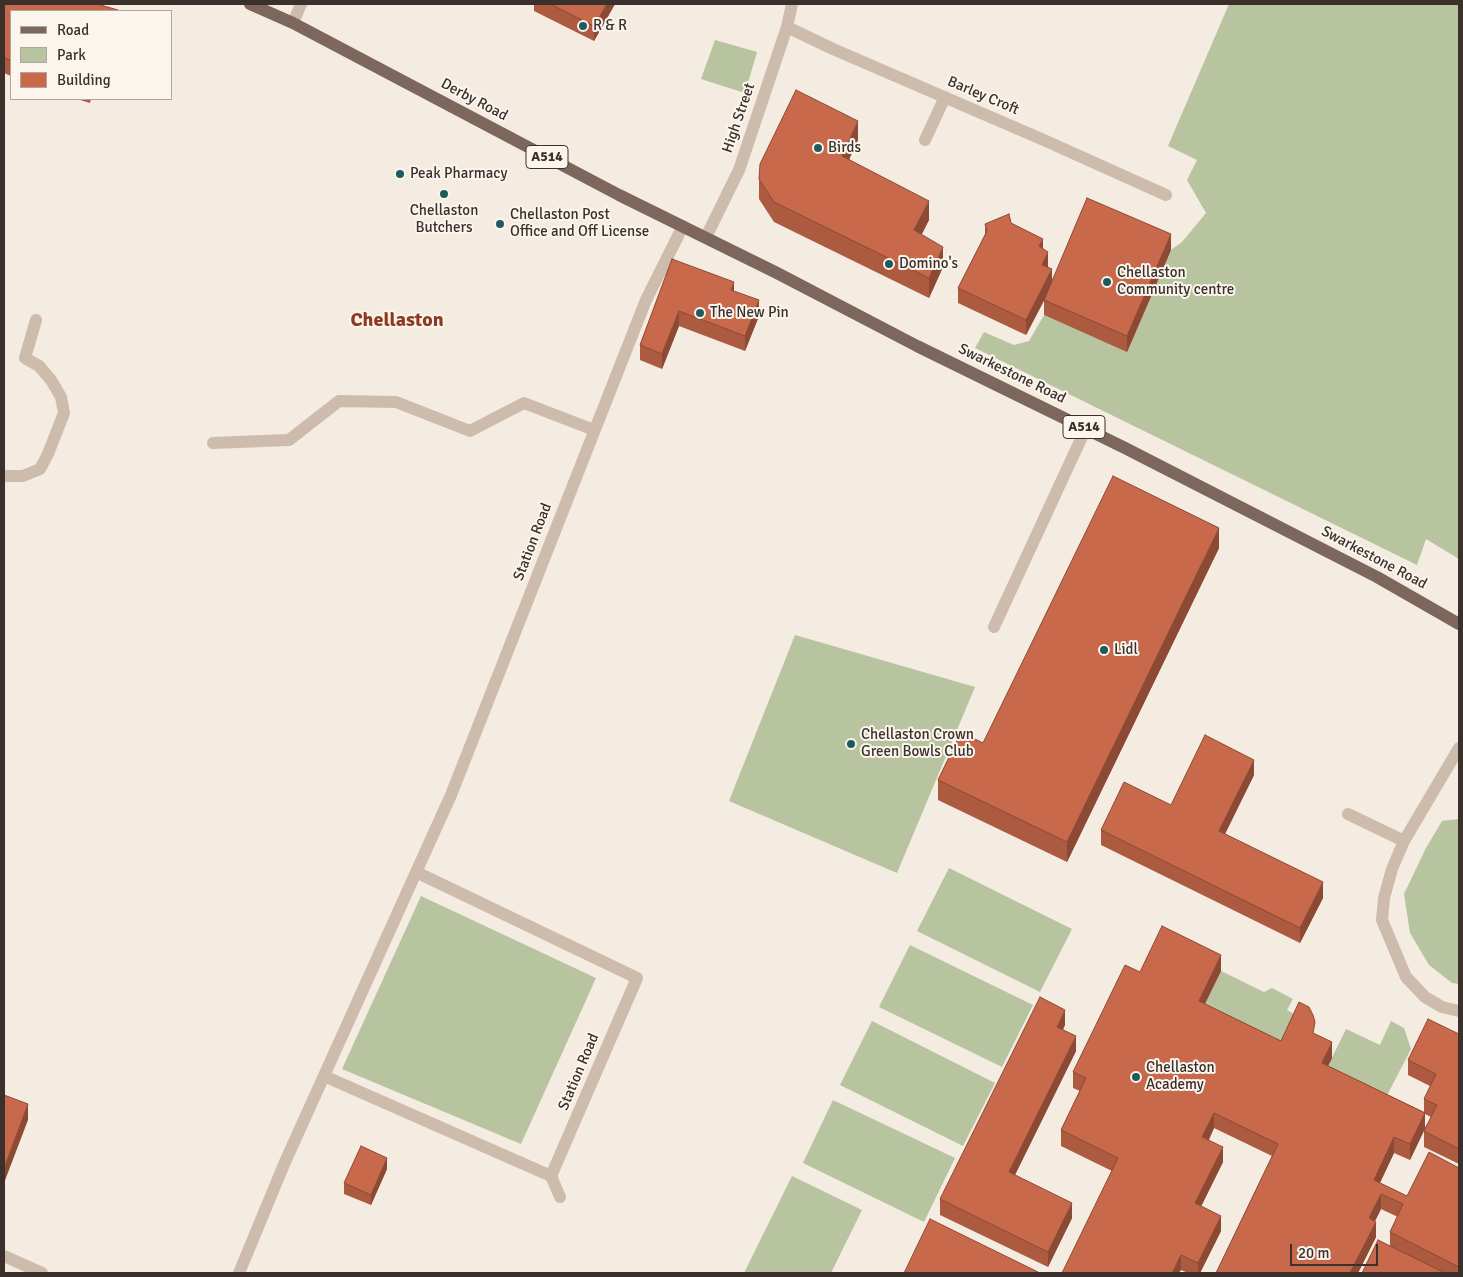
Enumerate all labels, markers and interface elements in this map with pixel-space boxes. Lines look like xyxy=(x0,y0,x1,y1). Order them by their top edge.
legend xyxy=(10,10,172,100)
place label: R & R xyxy=(593,17,627,35)
marker: R & R xyxy=(577,20,589,32)
text: Road xyxy=(57,21,89,39)
text: Park xyxy=(57,46,86,64)
text: Building xyxy=(57,71,111,89)
street label: Barley Croft xyxy=(945,73,1021,119)
street label: Derby Road xyxy=(438,75,510,125)
street label: High Street xyxy=(719,81,759,155)
place label: Birds xyxy=(828,139,861,157)
marker: Birds xyxy=(812,142,824,154)
road number: A514 xyxy=(526,146,568,168)
place label: Peak Pharmacy xyxy=(410,165,507,183)
marker: Peak Pharmacy xyxy=(394,168,406,180)
marker: Chellaston Butchers xyxy=(438,188,450,200)
place label: Chellaston Butchers xyxy=(410,202,478,237)
place label: Chellaston Post Office and Off License xyxy=(510,206,649,241)
marker: Chellaston Post Office and Off License xyxy=(494,218,506,230)
place label: Domino's xyxy=(899,255,958,273)
marker: Domino's xyxy=(883,258,895,270)
place label: Chellaston Community centre xyxy=(1117,264,1234,299)
marker: Chellaston Community centre xyxy=(1101,276,1113,288)
place label: The New Pin xyxy=(710,304,789,322)
marker: The New Pin xyxy=(694,307,706,319)
district label: Chellaston xyxy=(350,309,444,333)
street label: Swarkestone Road xyxy=(955,340,1069,408)
road number: A514 xyxy=(1063,416,1105,438)
street label: Station Road xyxy=(510,501,556,583)
street label: Swarkestone Road xyxy=(1318,523,1430,593)
place label: Lidl xyxy=(1114,641,1138,659)
marker: Lidl xyxy=(1098,644,1110,656)
place label: Chellaston Crown Green Bowls Club xyxy=(861,726,974,761)
marker: Chellaston Crown Green Bowls Club xyxy=(845,738,857,750)
street label: Station Road xyxy=(555,1031,603,1113)
place label: Chellaston Academy xyxy=(1146,1059,1215,1094)
marker: Chellaston Academy xyxy=(1130,1071,1142,1083)
scale bar xyxy=(1293,1234,1380,1266)
text: 20 m xyxy=(1298,1244,1329,1262)

